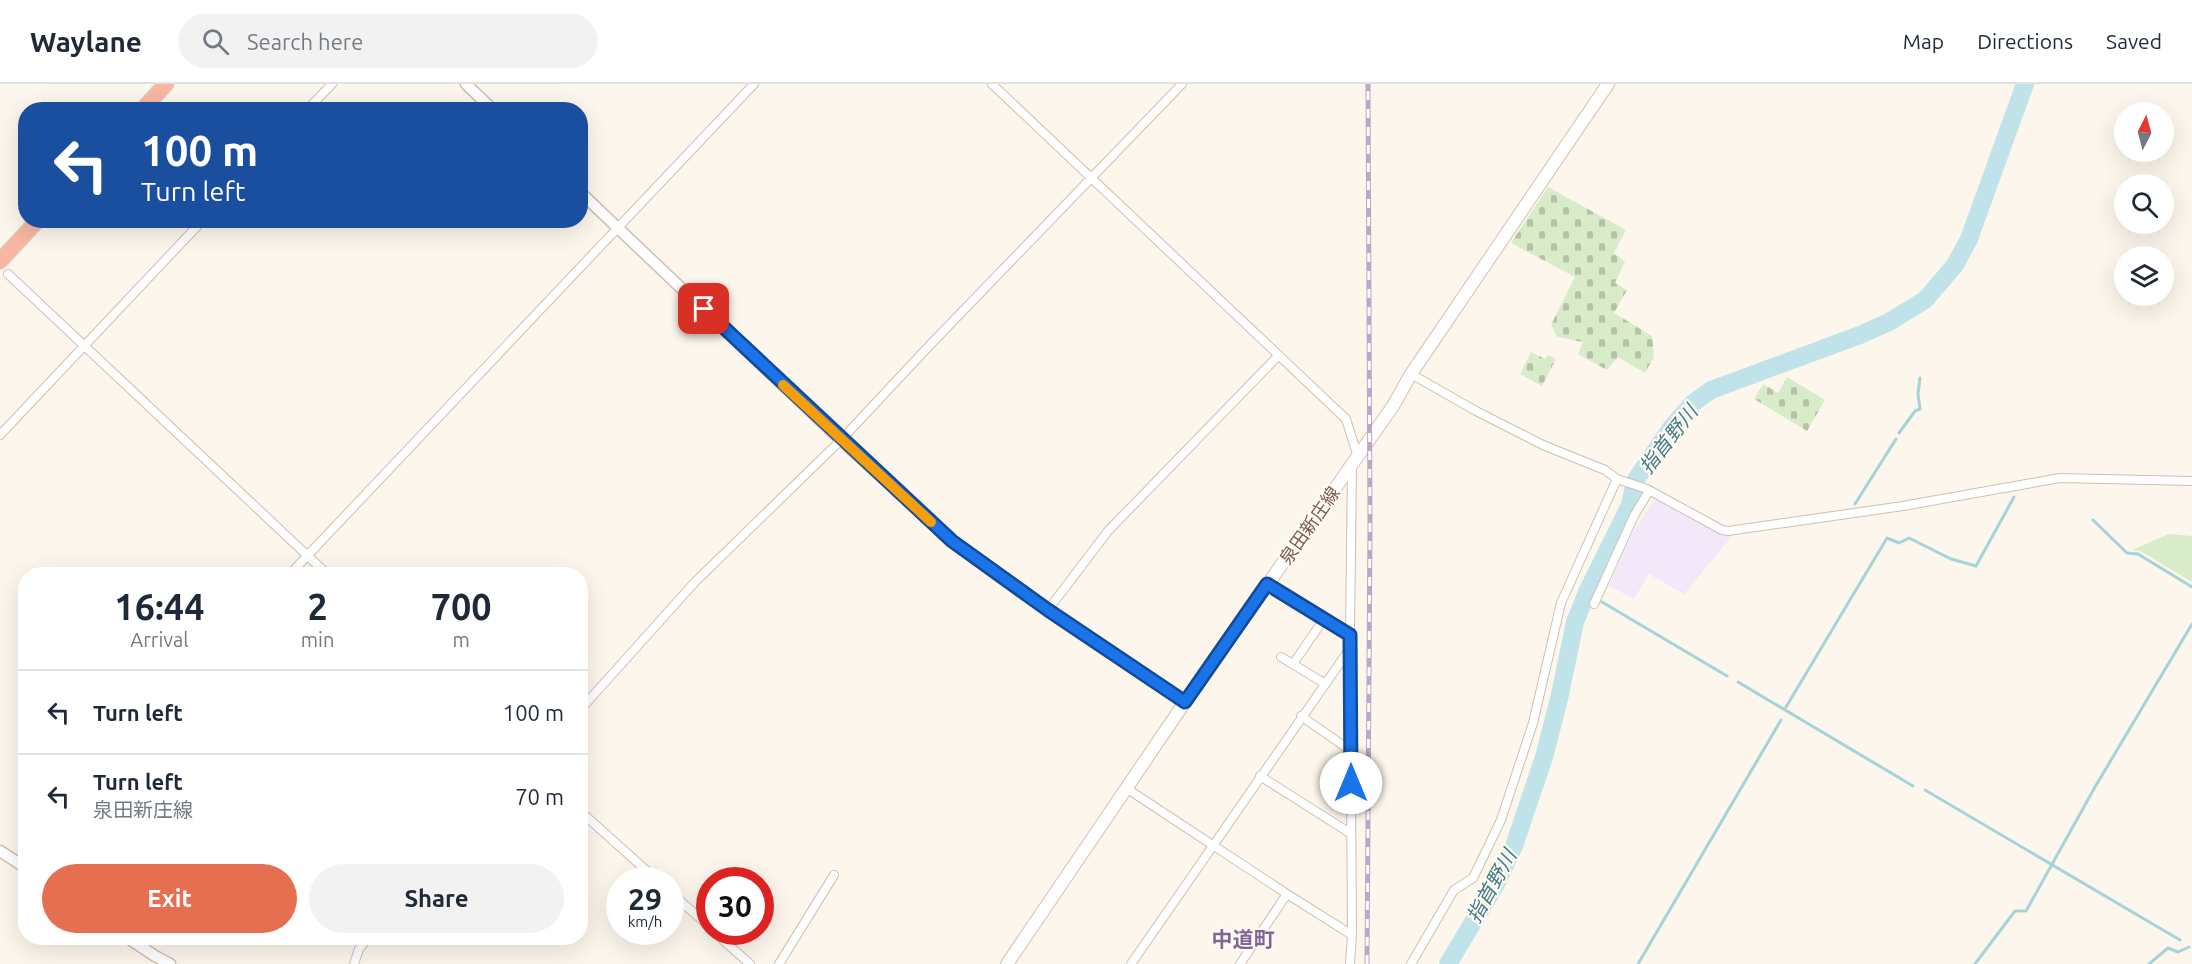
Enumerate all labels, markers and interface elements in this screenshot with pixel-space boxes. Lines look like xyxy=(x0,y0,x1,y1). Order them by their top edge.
search box xyxy=(178,14,598,68)
icon: search xyxy=(199,25,232,58)
text: Waylane xyxy=(30,26,142,57)
text: Search here xyxy=(247,29,363,54)
text: Map xyxy=(1903,29,1944,53)
text: Directions xyxy=(1977,29,2073,53)
text: Saved xyxy=(2106,29,2162,53)
north arrow xyxy=(2114,102,2174,162)
map controls xyxy=(2114,102,2174,306)
icon: left xyxy=(42,126,120,204)
text: 100 m xyxy=(141,127,258,174)
button: search xyxy=(2114,174,2174,234)
text: Turn left xyxy=(141,176,245,206)
button: layers xyxy=(2114,246,2174,306)
pin xyxy=(678,283,729,334)
icon: arrive xyxy=(687,292,720,325)
water label: 指首野川 xyxy=(1634,399,1703,478)
street label: 泉田新庄線 xyxy=(1275,482,1343,568)
text: 16:44 xyxy=(114,586,204,627)
text: 2 xyxy=(307,586,328,627)
text: 700 xyxy=(431,586,492,627)
text: Arrival xyxy=(130,628,189,651)
text: min xyxy=(301,628,334,651)
text: m xyxy=(453,628,470,651)
icon: left xyxy=(42,696,75,729)
text: Turn left xyxy=(93,700,183,725)
text: 100 m xyxy=(503,700,564,725)
position arrow xyxy=(1319,751,1383,815)
text: Turn left xyxy=(93,769,183,794)
icon: left xyxy=(42,780,75,813)
text: 70 m xyxy=(515,784,564,809)
text: 泉田新庄線 xyxy=(93,798,193,821)
water label: 指首野川 xyxy=(1462,844,1521,927)
button: Exit xyxy=(42,864,297,933)
button: Share xyxy=(309,864,564,933)
speed limit sign: 30 xyxy=(696,867,774,945)
text: 29 xyxy=(628,882,662,916)
text: km/h xyxy=(628,913,662,930)
district label: 中道町 xyxy=(1212,927,1275,951)

